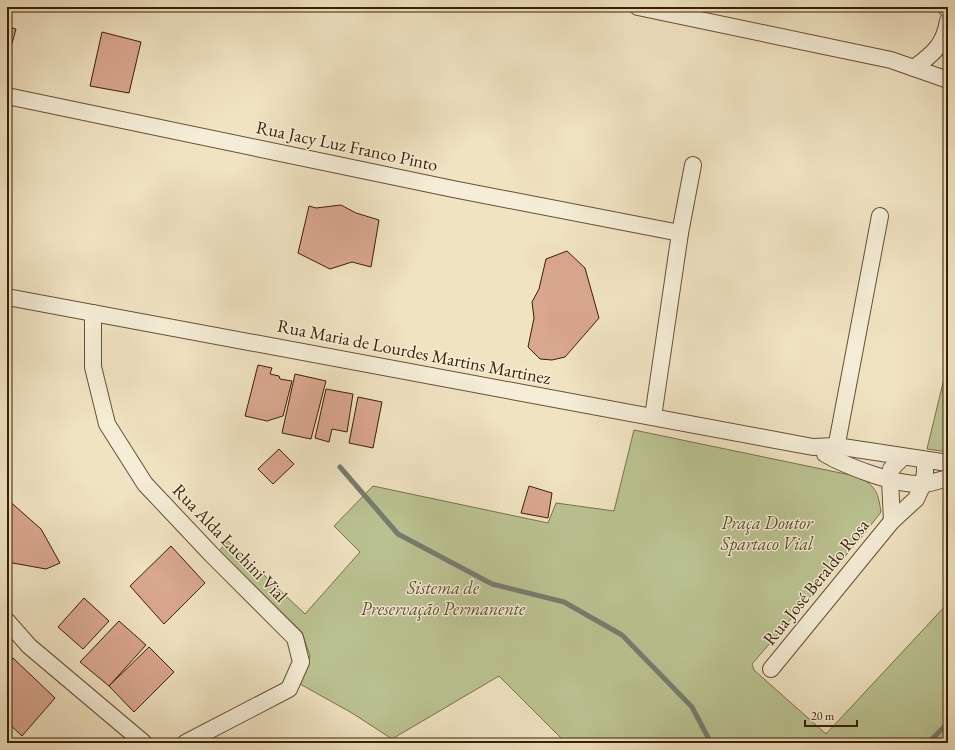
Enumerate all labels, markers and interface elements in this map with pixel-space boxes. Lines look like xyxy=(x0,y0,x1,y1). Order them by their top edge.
street label: Rua Jacy Luz Franco Pinto xyxy=(254,115,440,176)
street label: Rua Maria de Lourdes Martins Martinez xyxy=(275,314,553,389)
street label: Rua Alda Luchini Vial xyxy=(168,479,293,607)
park label: Praça Doutor Spartaco Vial xyxy=(720,511,814,556)
street label: Rua José Beraldo Rosa xyxy=(758,513,874,650)
park label: Sistema de Preservação Permanente xyxy=(361,576,526,621)
scale bar xyxy=(805,702,857,728)
text: 20 m xyxy=(811,708,835,724)

